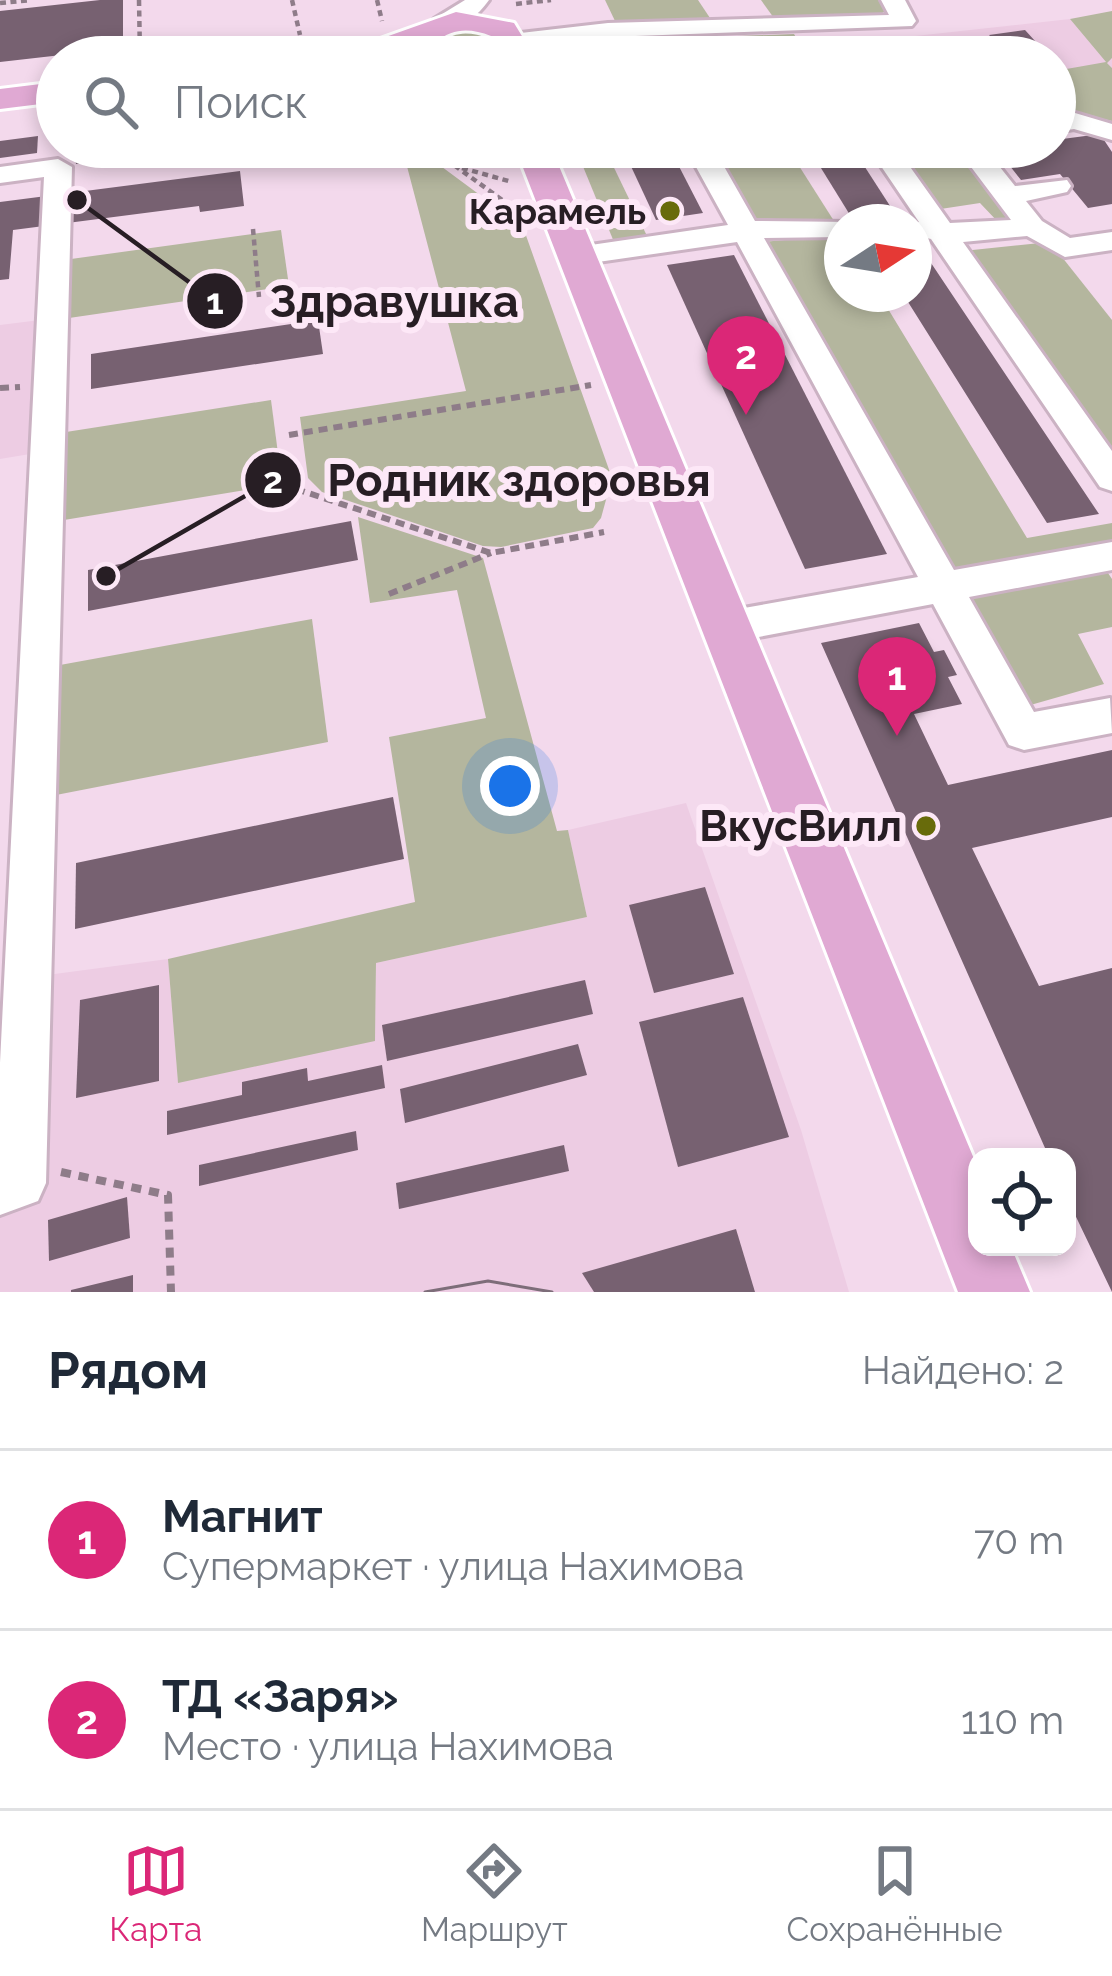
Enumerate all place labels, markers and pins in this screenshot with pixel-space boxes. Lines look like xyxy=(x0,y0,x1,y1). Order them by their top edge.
place label: Карамель xyxy=(469,190,646,232)
marker: Карамель xyxy=(657,198,683,224)
callout: Здравушка xyxy=(185,261,543,342)
pin: 2 xyxy=(707,316,785,415)
callout: Родник здоровья xyxy=(243,440,734,521)
pin: 1 xyxy=(858,637,936,736)
place label: ВкусВилл xyxy=(699,802,902,851)
marker: ВкусВилл xyxy=(913,813,939,839)

